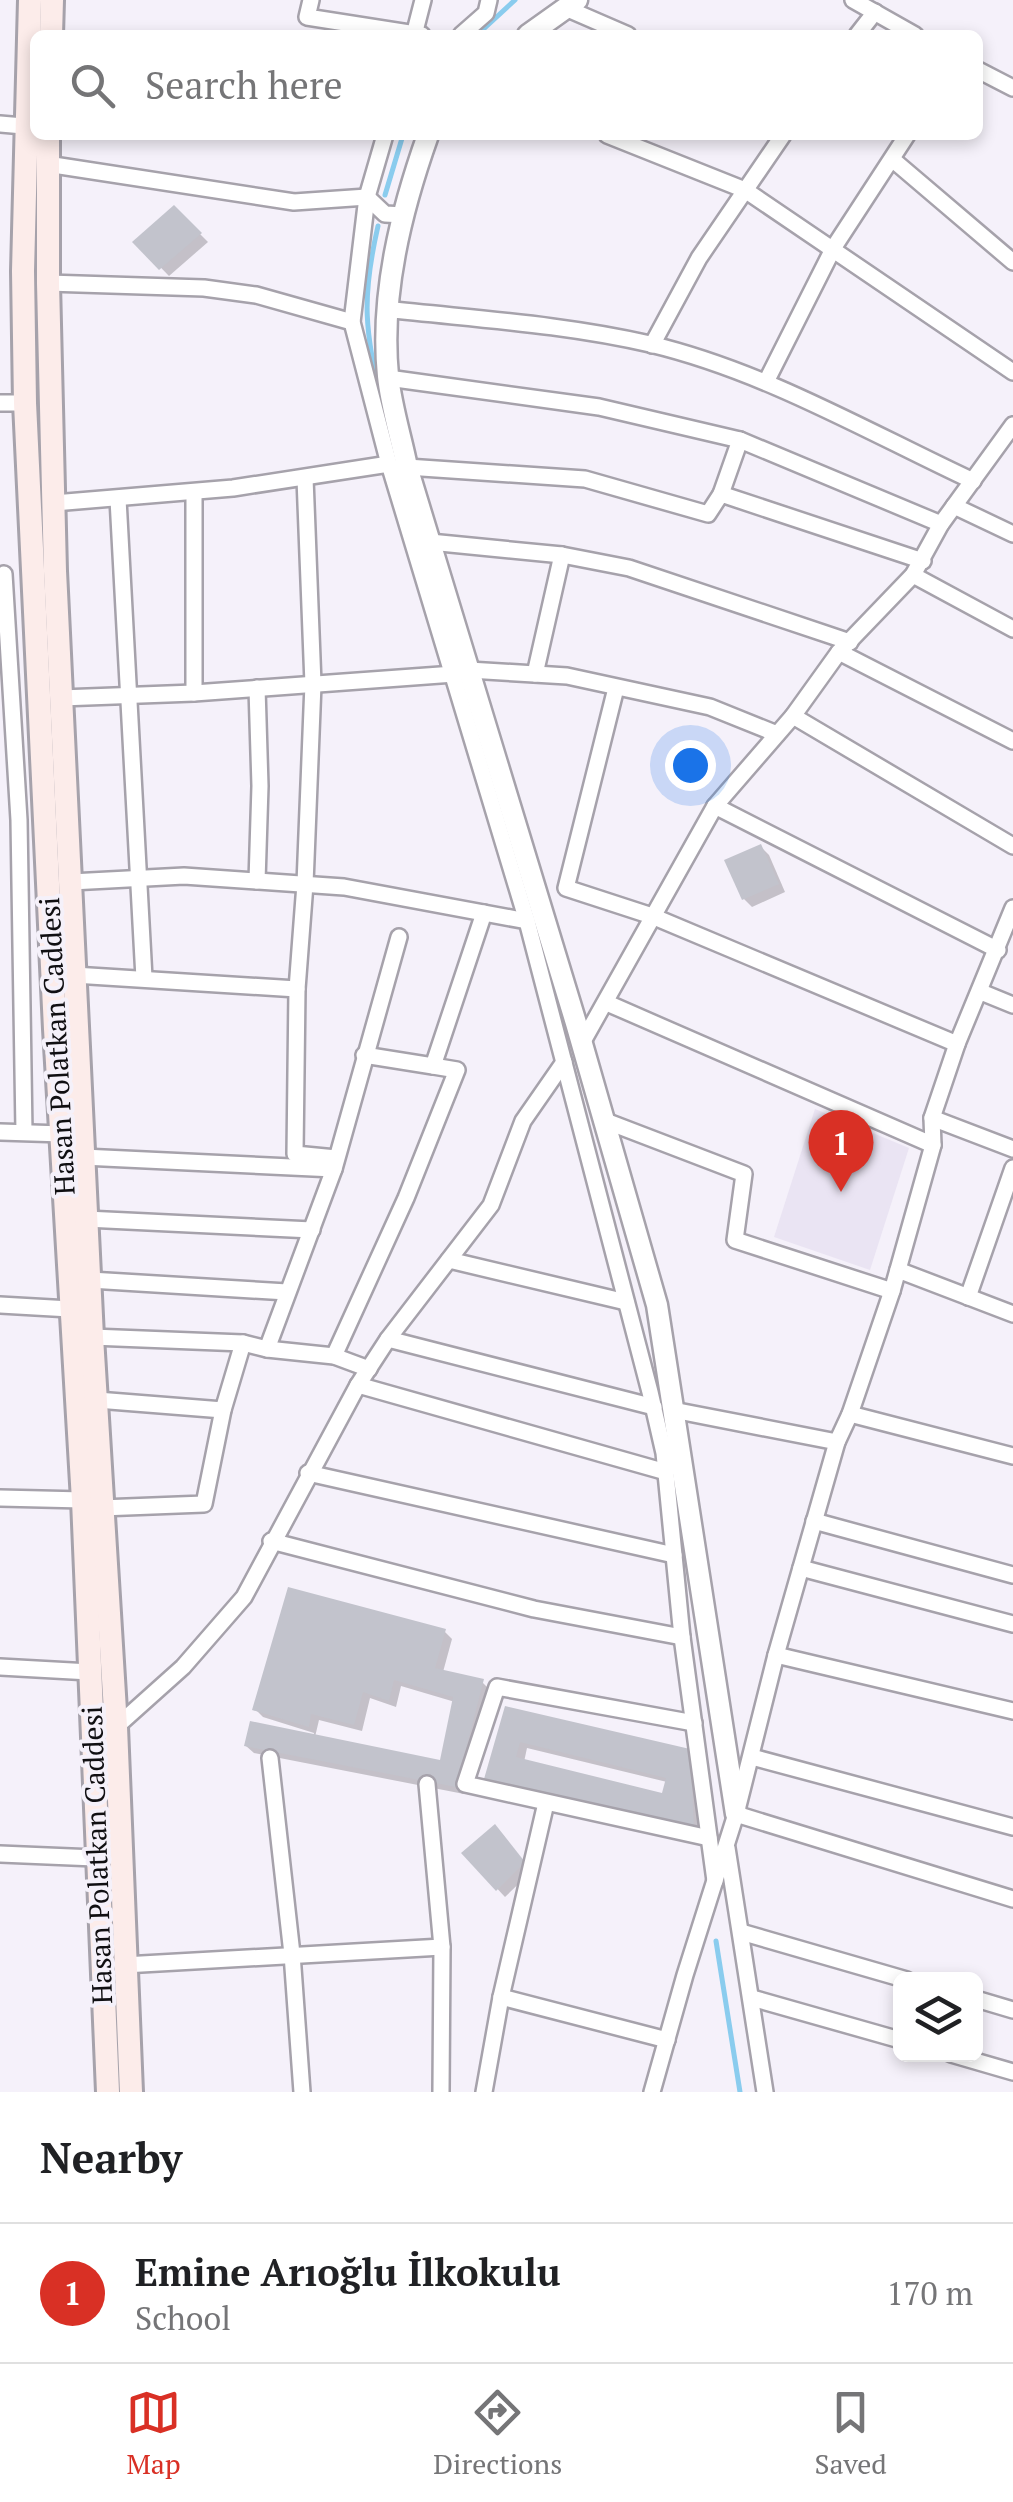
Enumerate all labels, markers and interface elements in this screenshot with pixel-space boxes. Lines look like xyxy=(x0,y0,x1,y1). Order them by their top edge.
search box xyxy=(30,30,983,140)
icon: search xyxy=(65,58,120,113)
text: Search here xyxy=(145,60,343,110)
your location xyxy=(665,740,716,791)
street label: Hasan Polatkan Caddesi xyxy=(30,896,83,1196)
pin: 1 xyxy=(808,1110,874,1192)
street label: Hasan Polatkan Caddesi xyxy=(73,1705,120,2005)
map controls xyxy=(893,1972,983,2062)
button: layers xyxy=(893,1972,983,2062)
text: Nearby xyxy=(40,2129,182,2185)
text: Emine Arıoğlu İlkokulu xyxy=(135,2247,561,2297)
text: 1 xyxy=(63,2272,82,2314)
text: 170 m xyxy=(886,2272,973,2314)
text: School xyxy=(135,2297,231,2339)
tab: Map xyxy=(126,2385,181,2482)
tab: Directions xyxy=(433,2385,562,2482)
tab: Saved xyxy=(814,2385,887,2482)

